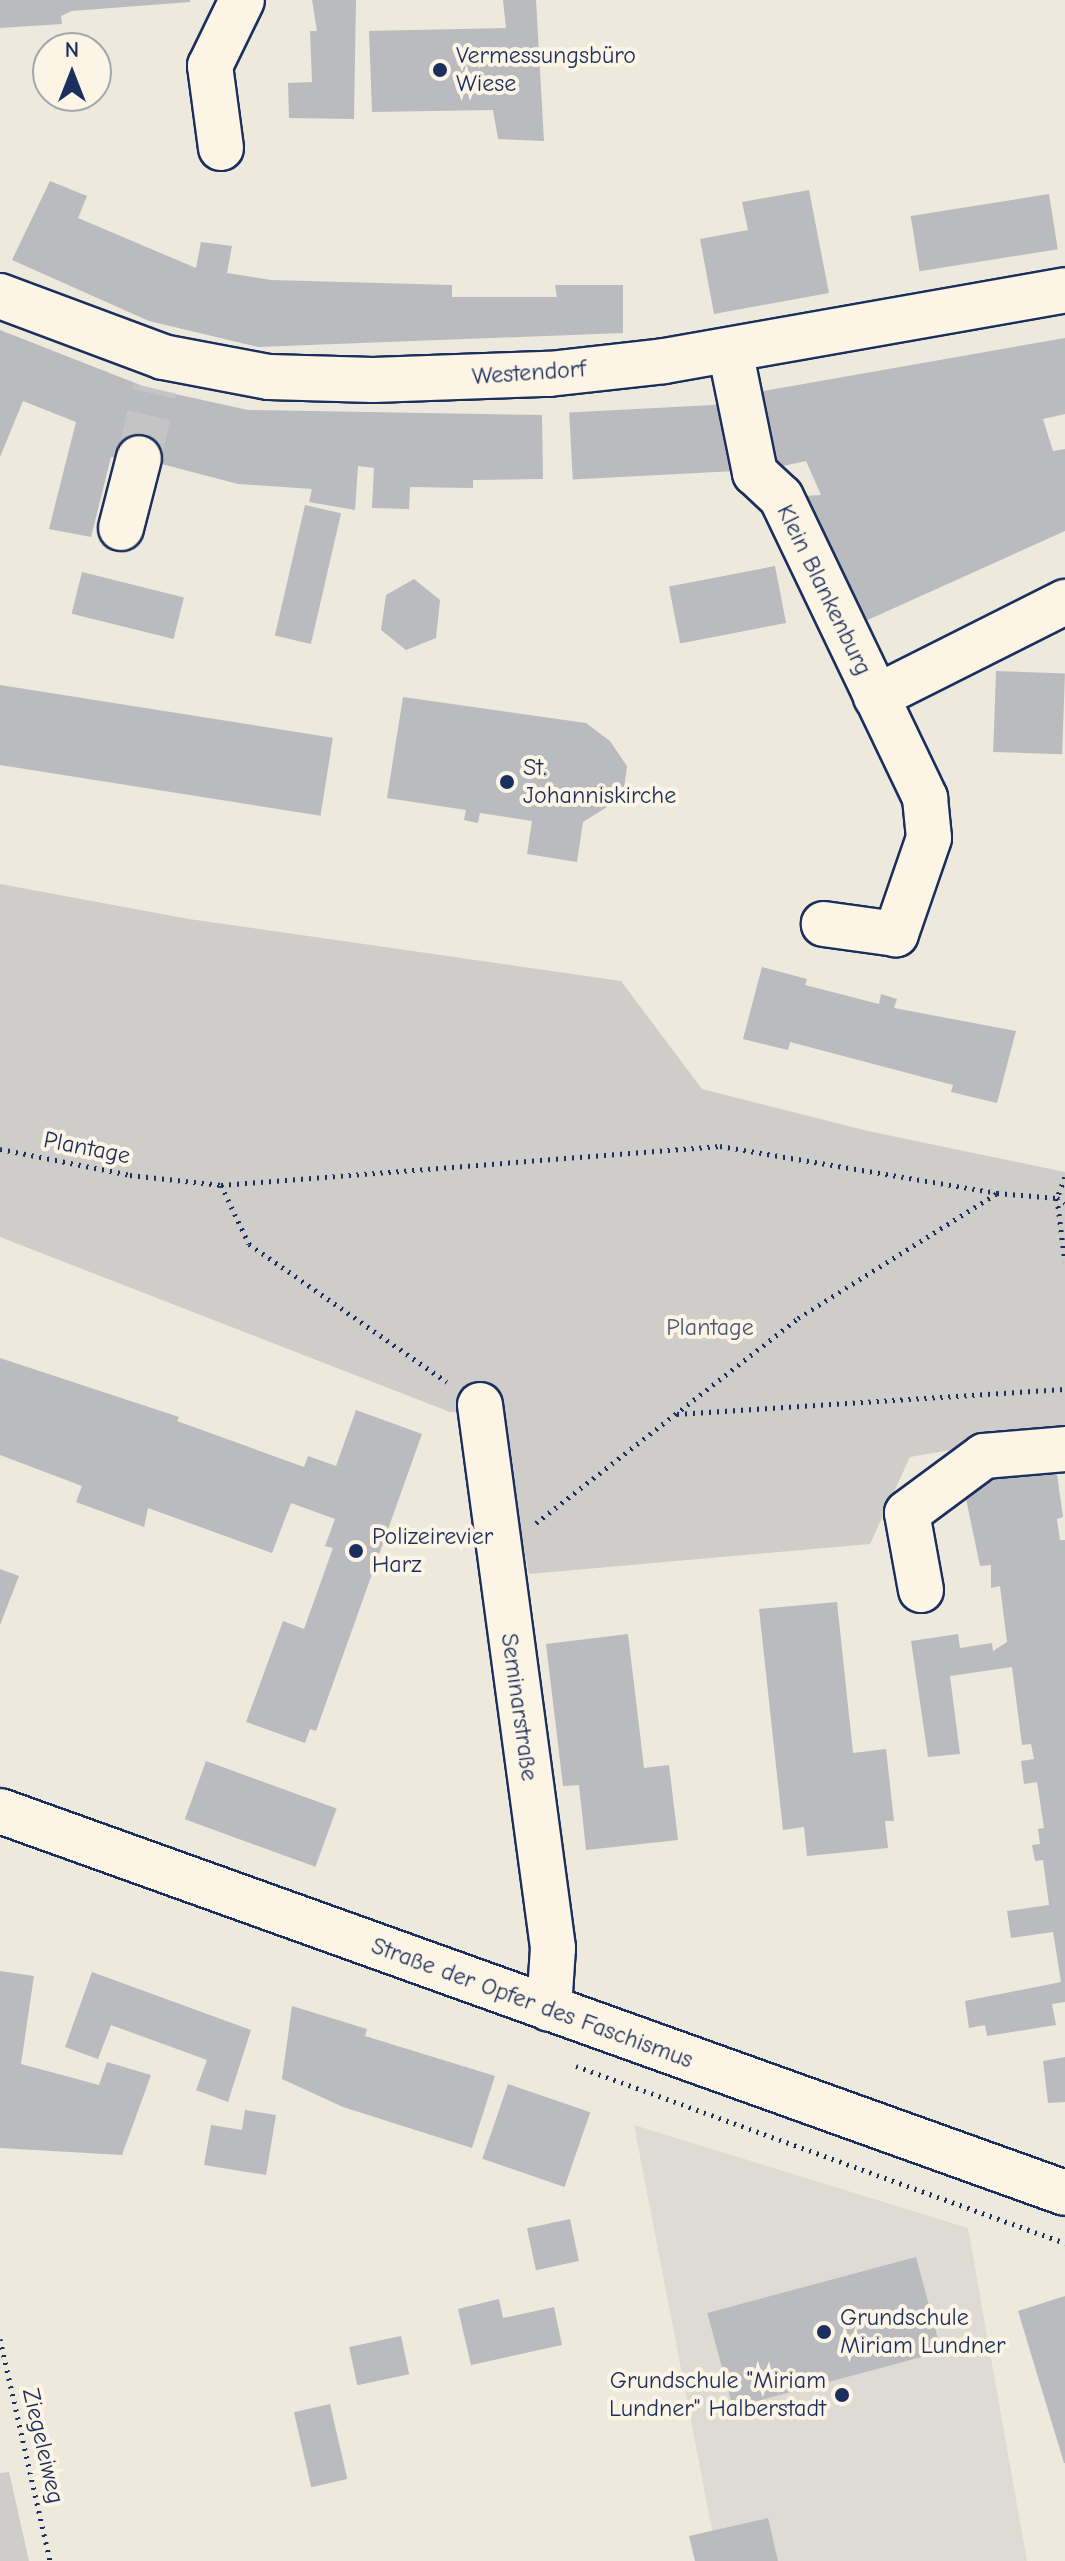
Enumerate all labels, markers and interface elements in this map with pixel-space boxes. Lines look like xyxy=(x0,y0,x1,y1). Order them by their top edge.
north arrow xyxy=(32,32,112,112)
text: N xyxy=(65,37,79,63)
place label: Vermessungsbüro Wiese xyxy=(456,42,636,98)
marker: Vermessungsbüro Wiese xyxy=(431,61,449,79)
street label: Westendorf xyxy=(471,355,587,391)
street label: Klein Blankenburg xyxy=(770,500,878,680)
place label: St. Johanniskirche xyxy=(523,754,676,810)
marker: St. Johanniskirche xyxy=(498,773,516,791)
street label: Plantage xyxy=(41,1126,133,1170)
park label: Plantage xyxy=(666,1314,754,1342)
place label: Polizeirevier Harz xyxy=(372,1523,493,1579)
marker: Polizeirevier Harz xyxy=(347,1542,365,1560)
street label: Seminarstraße xyxy=(494,1631,544,1783)
street label: Straße der Opfer des Faschismus xyxy=(367,1931,697,2075)
place label: Grundschule Miriam Lundner xyxy=(840,2304,1006,2360)
marker: Grundschule Miriam Lundner xyxy=(815,2323,833,2341)
place label: Grundschule "Miriam Lundner" Halberstadt xyxy=(609,2367,826,2423)
street label: Ziegeleiweg xyxy=(16,2385,70,2507)
marker: Grundschule "Miriam Lundner" Halberstadt xyxy=(833,2386,851,2404)

